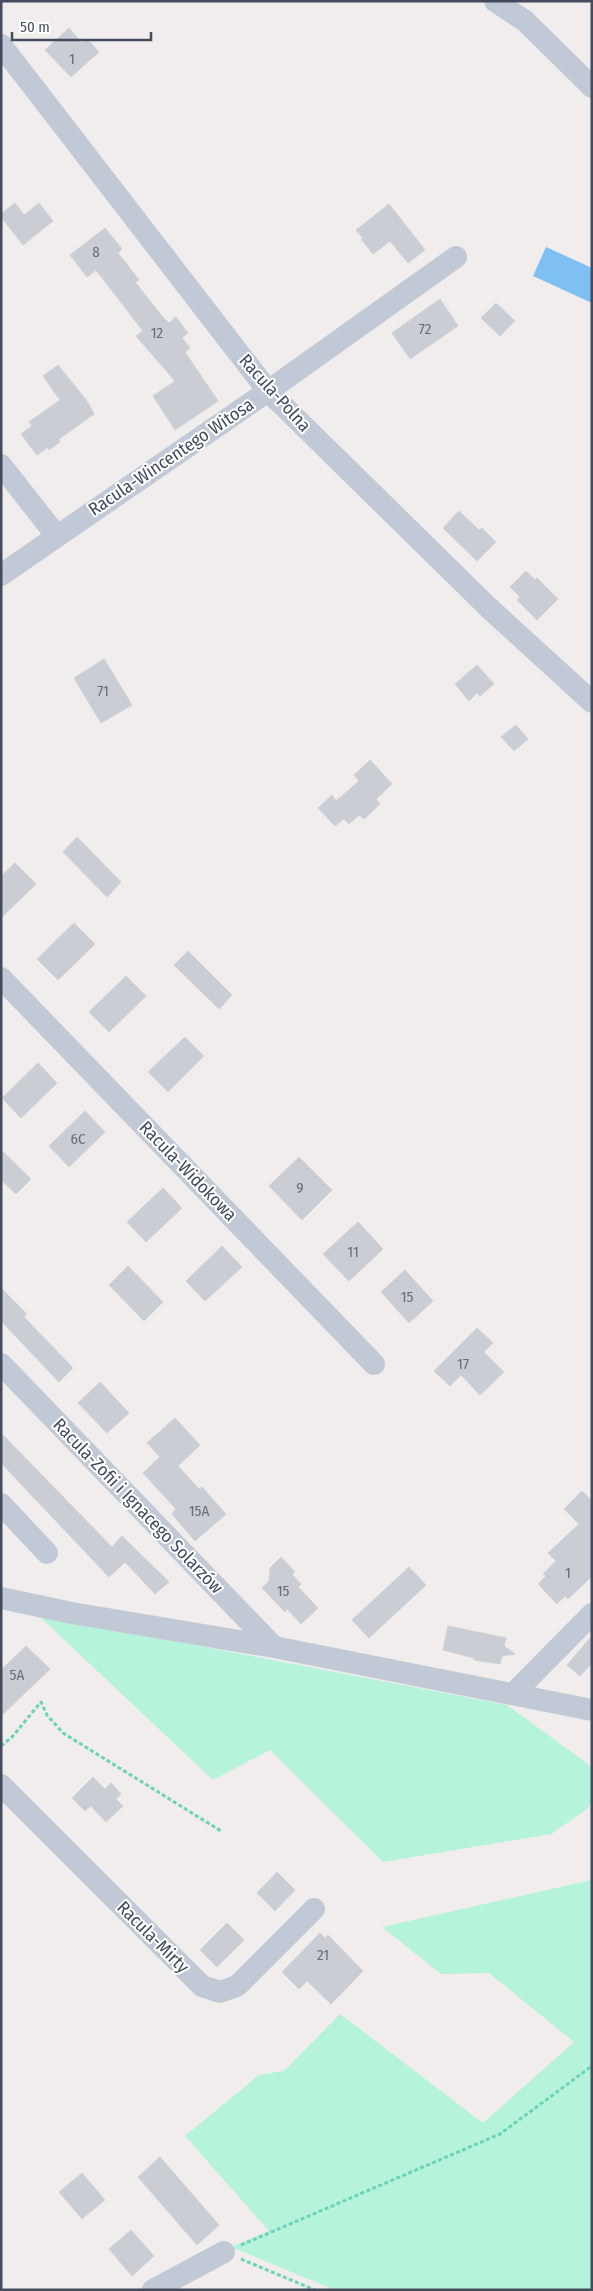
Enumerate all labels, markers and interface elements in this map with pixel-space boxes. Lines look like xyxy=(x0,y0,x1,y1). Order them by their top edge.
scale bar xyxy=(12,10,151,42)
text: 50 m xyxy=(20,18,50,36)
house number: 1 xyxy=(69,50,75,68)
house number: 8 xyxy=(92,243,100,261)
house number: 72 xyxy=(419,320,432,338)
house number: 12 xyxy=(151,324,164,342)
street label: Racula-Polna xyxy=(234,350,316,436)
street label: Racula-Wincentego Witosa xyxy=(84,393,258,520)
house number: 71 xyxy=(97,682,109,700)
street label: Racula-Widokowa xyxy=(135,1116,241,1226)
house number: 6C xyxy=(70,1130,86,1148)
house number: 9 xyxy=(296,1179,304,1197)
house number: 11 xyxy=(347,1243,359,1261)
house number: 15 xyxy=(401,1288,413,1306)
house number: 17 xyxy=(457,1355,469,1373)
street label: Racula-Zofii i Ignacego Solarzów xyxy=(48,1414,228,1598)
house number: 15A xyxy=(189,1502,209,1520)
house number: 1 xyxy=(565,1564,571,1582)
house number: 15 xyxy=(277,1582,289,1600)
house number: 5A xyxy=(10,1666,24,1684)
street label: Racula-Mirty xyxy=(112,1896,194,1978)
house number: 21 xyxy=(317,1946,329,1964)

